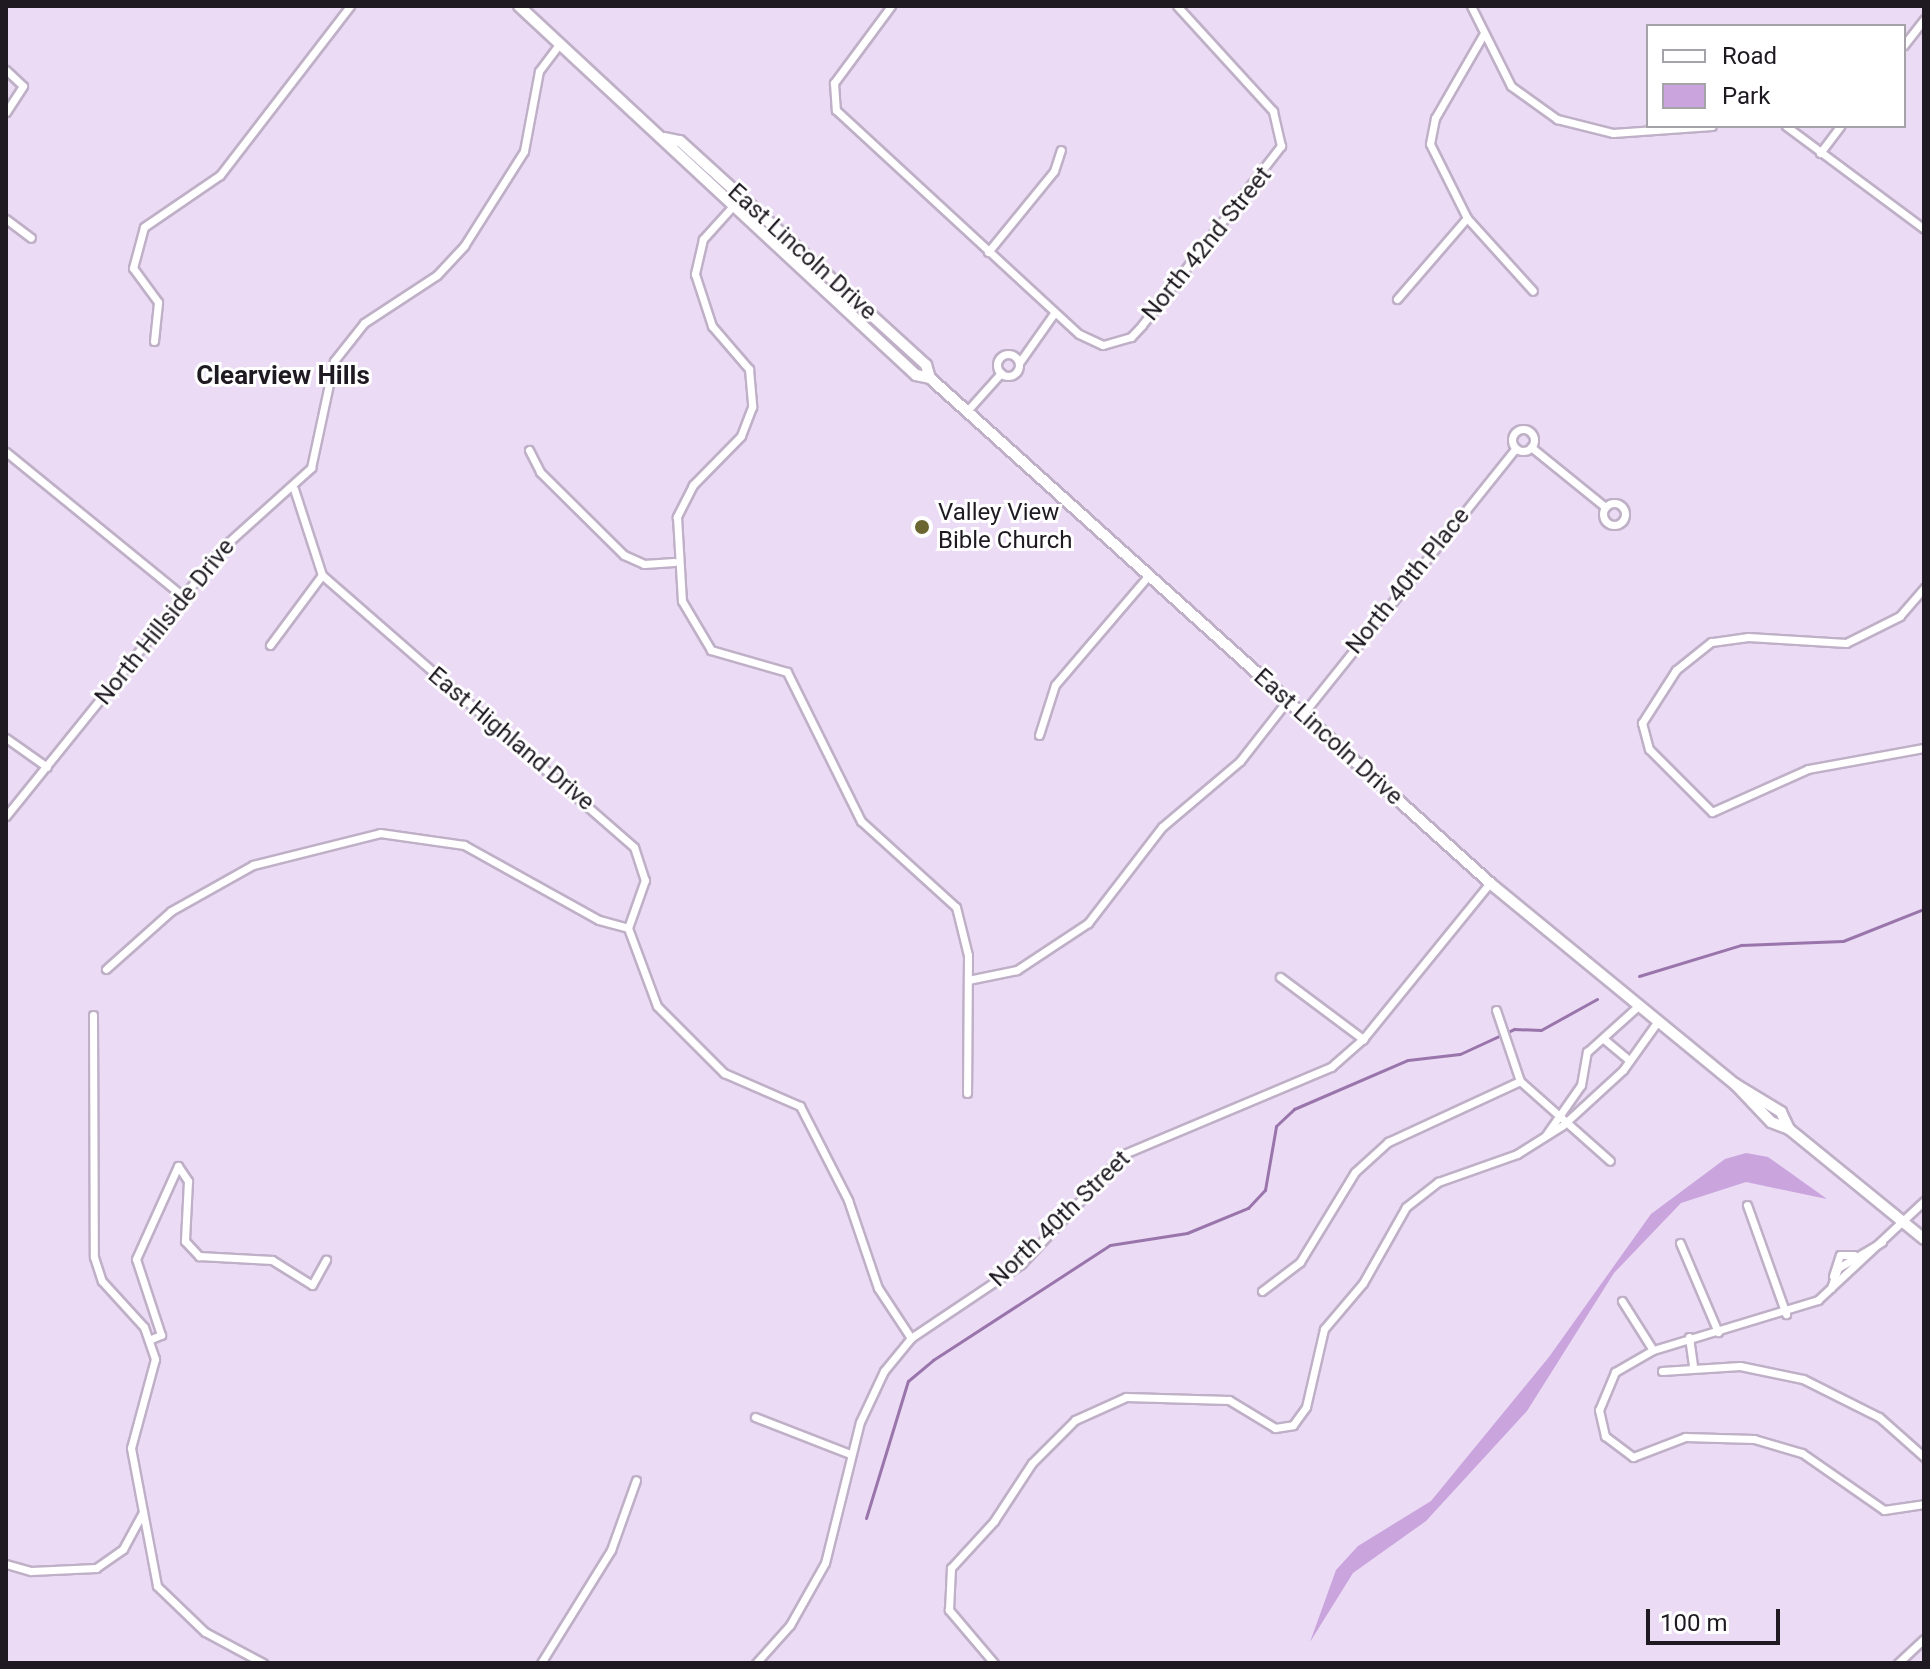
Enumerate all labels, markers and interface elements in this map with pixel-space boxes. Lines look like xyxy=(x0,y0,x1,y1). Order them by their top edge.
legend xyxy=(1646,24,1906,128)
text: Road xyxy=(1722,42,1777,70)
text: Park xyxy=(1722,82,1770,110)
street label: North 42nd Street xyxy=(1136,161,1278,327)
street label: East Lincoln Drive xyxy=(722,178,882,326)
district label: Clearview Hills xyxy=(196,360,370,392)
place label: Valley View Bible Church xyxy=(938,499,1073,555)
street label: North 40th Place xyxy=(1340,502,1476,660)
marker: Valley View Bible Church xyxy=(913,518,931,536)
street label: North Hillside Drive xyxy=(89,533,241,711)
street label: East Highland Drive xyxy=(422,661,600,817)
street label: East Lincoln Drive xyxy=(1248,663,1408,811)
street label: North 40th Street xyxy=(984,1145,1136,1293)
scale bar xyxy=(1650,1593,1784,1643)
text: 100 m xyxy=(1660,1609,1727,1637)

